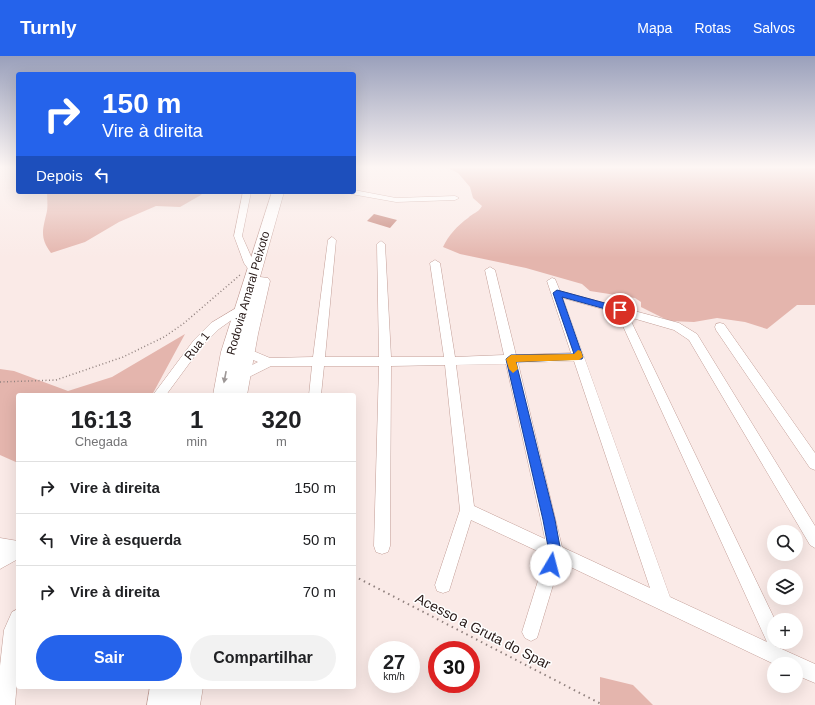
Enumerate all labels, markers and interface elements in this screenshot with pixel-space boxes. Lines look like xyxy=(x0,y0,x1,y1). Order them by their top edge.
text: Turnly xyxy=(20,17,77,38)
text: Mapa xyxy=(637,20,672,36)
text: Rotas xyxy=(694,20,731,36)
text: Salvos xyxy=(753,20,795,36)
icon: right xyxy=(36,88,88,140)
text: 150 m xyxy=(102,88,181,119)
text: Vire à direita xyxy=(102,121,203,141)
icon: left xyxy=(91,164,113,186)
text: Depois xyxy=(36,167,83,184)
street label: Rodovia Amaral Peixoto xyxy=(224,229,272,356)
pin xyxy=(603,293,637,327)
icon: arrive xyxy=(609,299,631,321)
street label: Rua 1 xyxy=(181,329,213,363)
one-way arrow xyxy=(222,371,228,384)
text: 16:13 xyxy=(70,406,132,433)
text: 1 xyxy=(190,406,203,433)
text: 320 xyxy=(262,406,302,433)
text: Chegada xyxy=(75,434,127,449)
text: min xyxy=(186,434,207,449)
text: m xyxy=(276,434,287,449)
icon: right xyxy=(36,477,58,499)
text: Vire à direita xyxy=(70,479,160,496)
text: 150 m xyxy=(294,479,336,496)
map controls xyxy=(767,525,803,693)
button: search xyxy=(767,525,803,561)
icon: left xyxy=(36,529,58,551)
text: Vire à esquerda xyxy=(70,531,181,548)
text: 50 m xyxy=(303,531,336,548)
position arrow xyxy=(530,544,572,586)
button: layers xyxy=(767,569,803,605)
icon: right xyxy=(36,581,58,603)
text: Vire à direita xyxy=(70,583,160,600)
text: 70 m xyxy=(303,583,336,600)
street label: Acesso a Gruta do Spar xyxy=(413,590,553,672)
button: + xyxy=(767,613,803,649)
button: Sair xyxy=(36,635,182,681)
button: Compartilhar xyxy=(190,635,336,681)
speed limit sign: 30 xyxy=(428,641,480,693)
text: 27 xyxy=(383,651,405,673)
button: − xyxy=(767,657,803,693)
text: km/h xyxy=(383,671,405,682)

